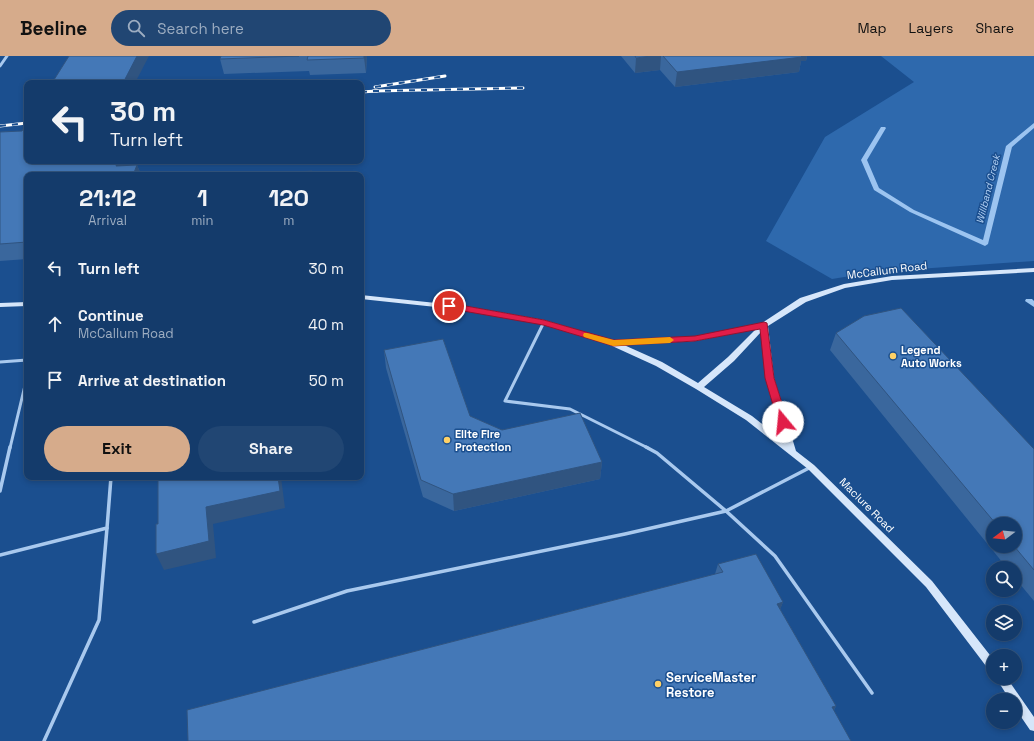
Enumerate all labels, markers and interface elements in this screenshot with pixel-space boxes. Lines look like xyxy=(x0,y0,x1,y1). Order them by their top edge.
search box xyxy=(111,10,391,46)
text: Beeline xyxy=(20,16,87,41)
icon: search xyxy=(125,17,147,39)
text: Search here xyxy=(157,19,244,38)
text: Map xyxy=(857,19,887,37)
text: Layers xyxy=(909,19,953,37)
text: Share xyxy=(975,19,1014,37)
text: 30 m xyxy=(110,93,176,129)
icon: left xyxy=(44,96,96,148)
text: Turn left xyxy=(110,128,183,151)
water label: Willband Creek xyxy=(973,152,1003,225)
text: 21:12 xyxy=(79,182,136,213)
text: 1 xyxy=(197,182,208,213)
text: 120 xyxy=(268,182,309,213)
text: Arrival xyxy=(88,212,127,229)
text: min xyxy=(191,212,214,229)
text: m xyxy=(283,212,294,229)
icon: left xyxy=(44,257,66,279)
street label: McCallum Road xyxy=(846,258,928,282)
text: Turn left xyxy=(78,259,140,278)
text: 30 m xyxy=(309,259,344,278)
pin xyxy=(432,289,466,323)
icon: arrive xyxy=(438,295,460,317)
text: Continue xyxy=(78,306,144,325)
icon: ahead xyxy=(44,313,66,335)
text: 40 m xyxy=(308,315,344,334)
text: McCallum Road xyxy=(78,325,174,342)
place label: Legend Auto Works xyxy=(901,343,962,370)
marker: Legend Auto Works xyxy=(888,351,898,361)
icon: arrive xyxy=(44,369,66,391)
text: Arrive at destination xyxy=(78,371,226,390)
text: 50 m xyxy=(309,371,344,390)
position arrow xyxy=(762,401,804,443)
button: Exit xyxy=(44,426,190,472)
button: Share xyxy=(198,426,344,472)
place label: Elite Fire Protection xyxy=(455,427,511,454)
marker: Elite Fire Protection xyxy=(442,435,452,445)
street label: Maclure Road xyxy=(837,475,897,535)
north arrow xyxy=(986,517,1022,553)
map controls xyxy=(986,517,1022,729)
button: search xyxy=(986,561,1022,597)
button: layers xyxy=(986,605,1022,641)
button: + xyxy=(986,649,1022,685)
place label: ServiceMaster Restore xyxy=(666,669,756,701)
marker: ServiceMaster Restore xyxy=(653,679,663,689)
button: − xyxy=(986,693,1022,729)

